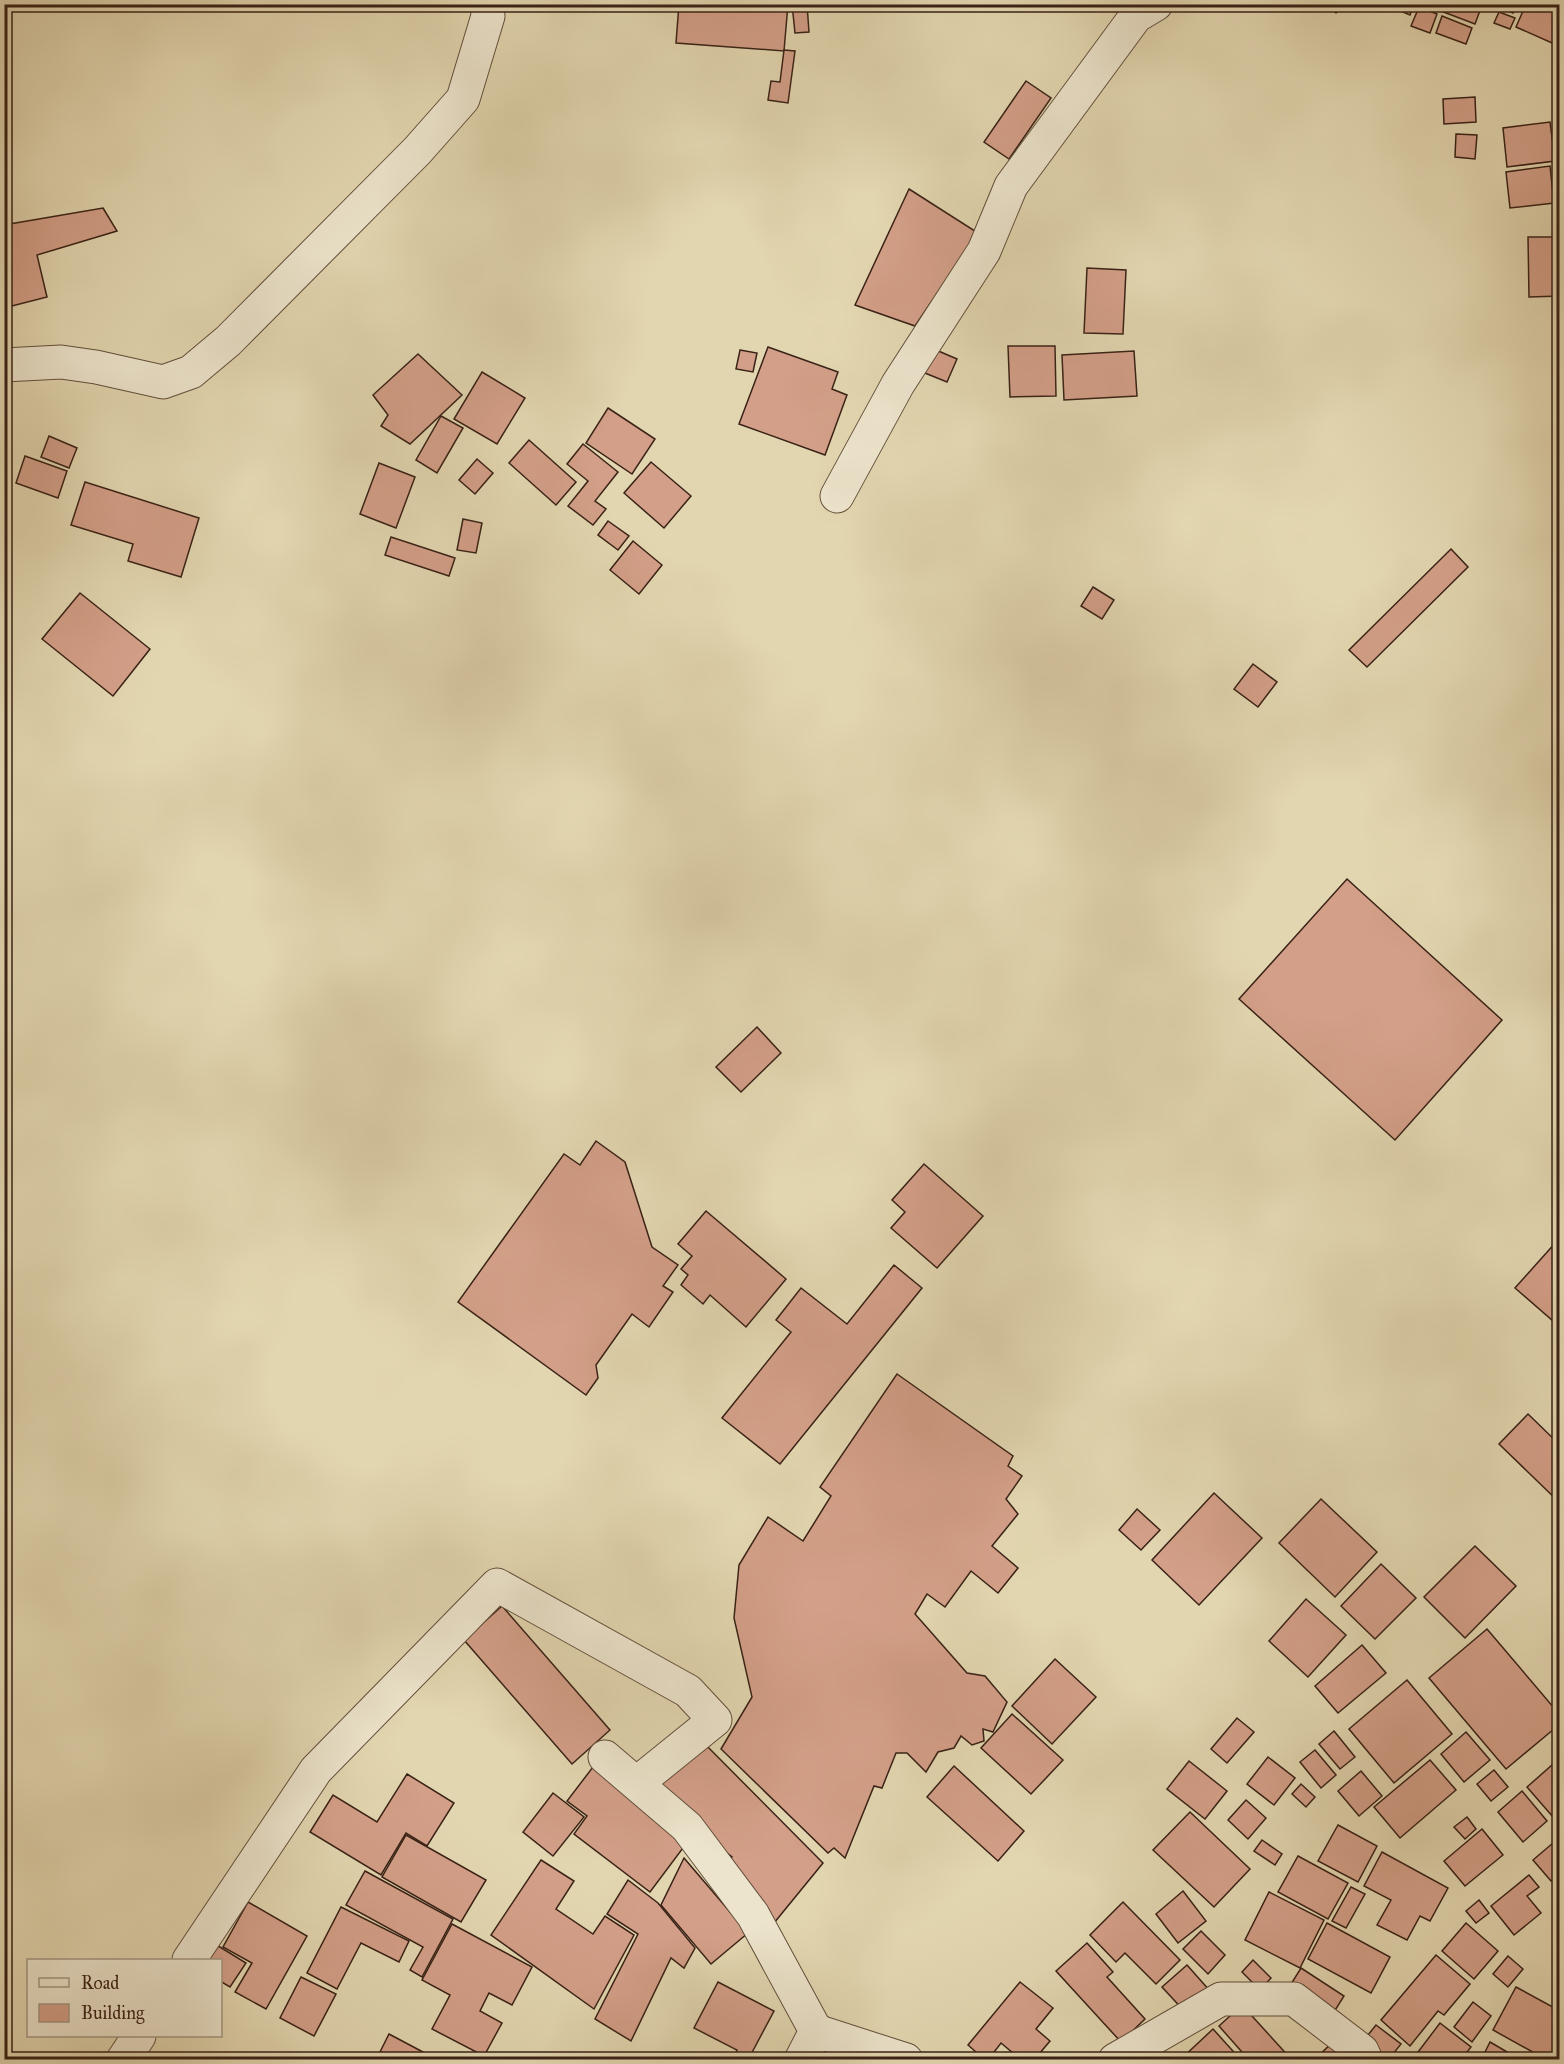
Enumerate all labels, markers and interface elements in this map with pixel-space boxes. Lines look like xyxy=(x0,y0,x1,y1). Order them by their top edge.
legend xyxy=(27,1959,222,2037)
text: Road xyxy=(81,1972,119,1994)
text: Building xyxy=(81,2002,145,2025)

